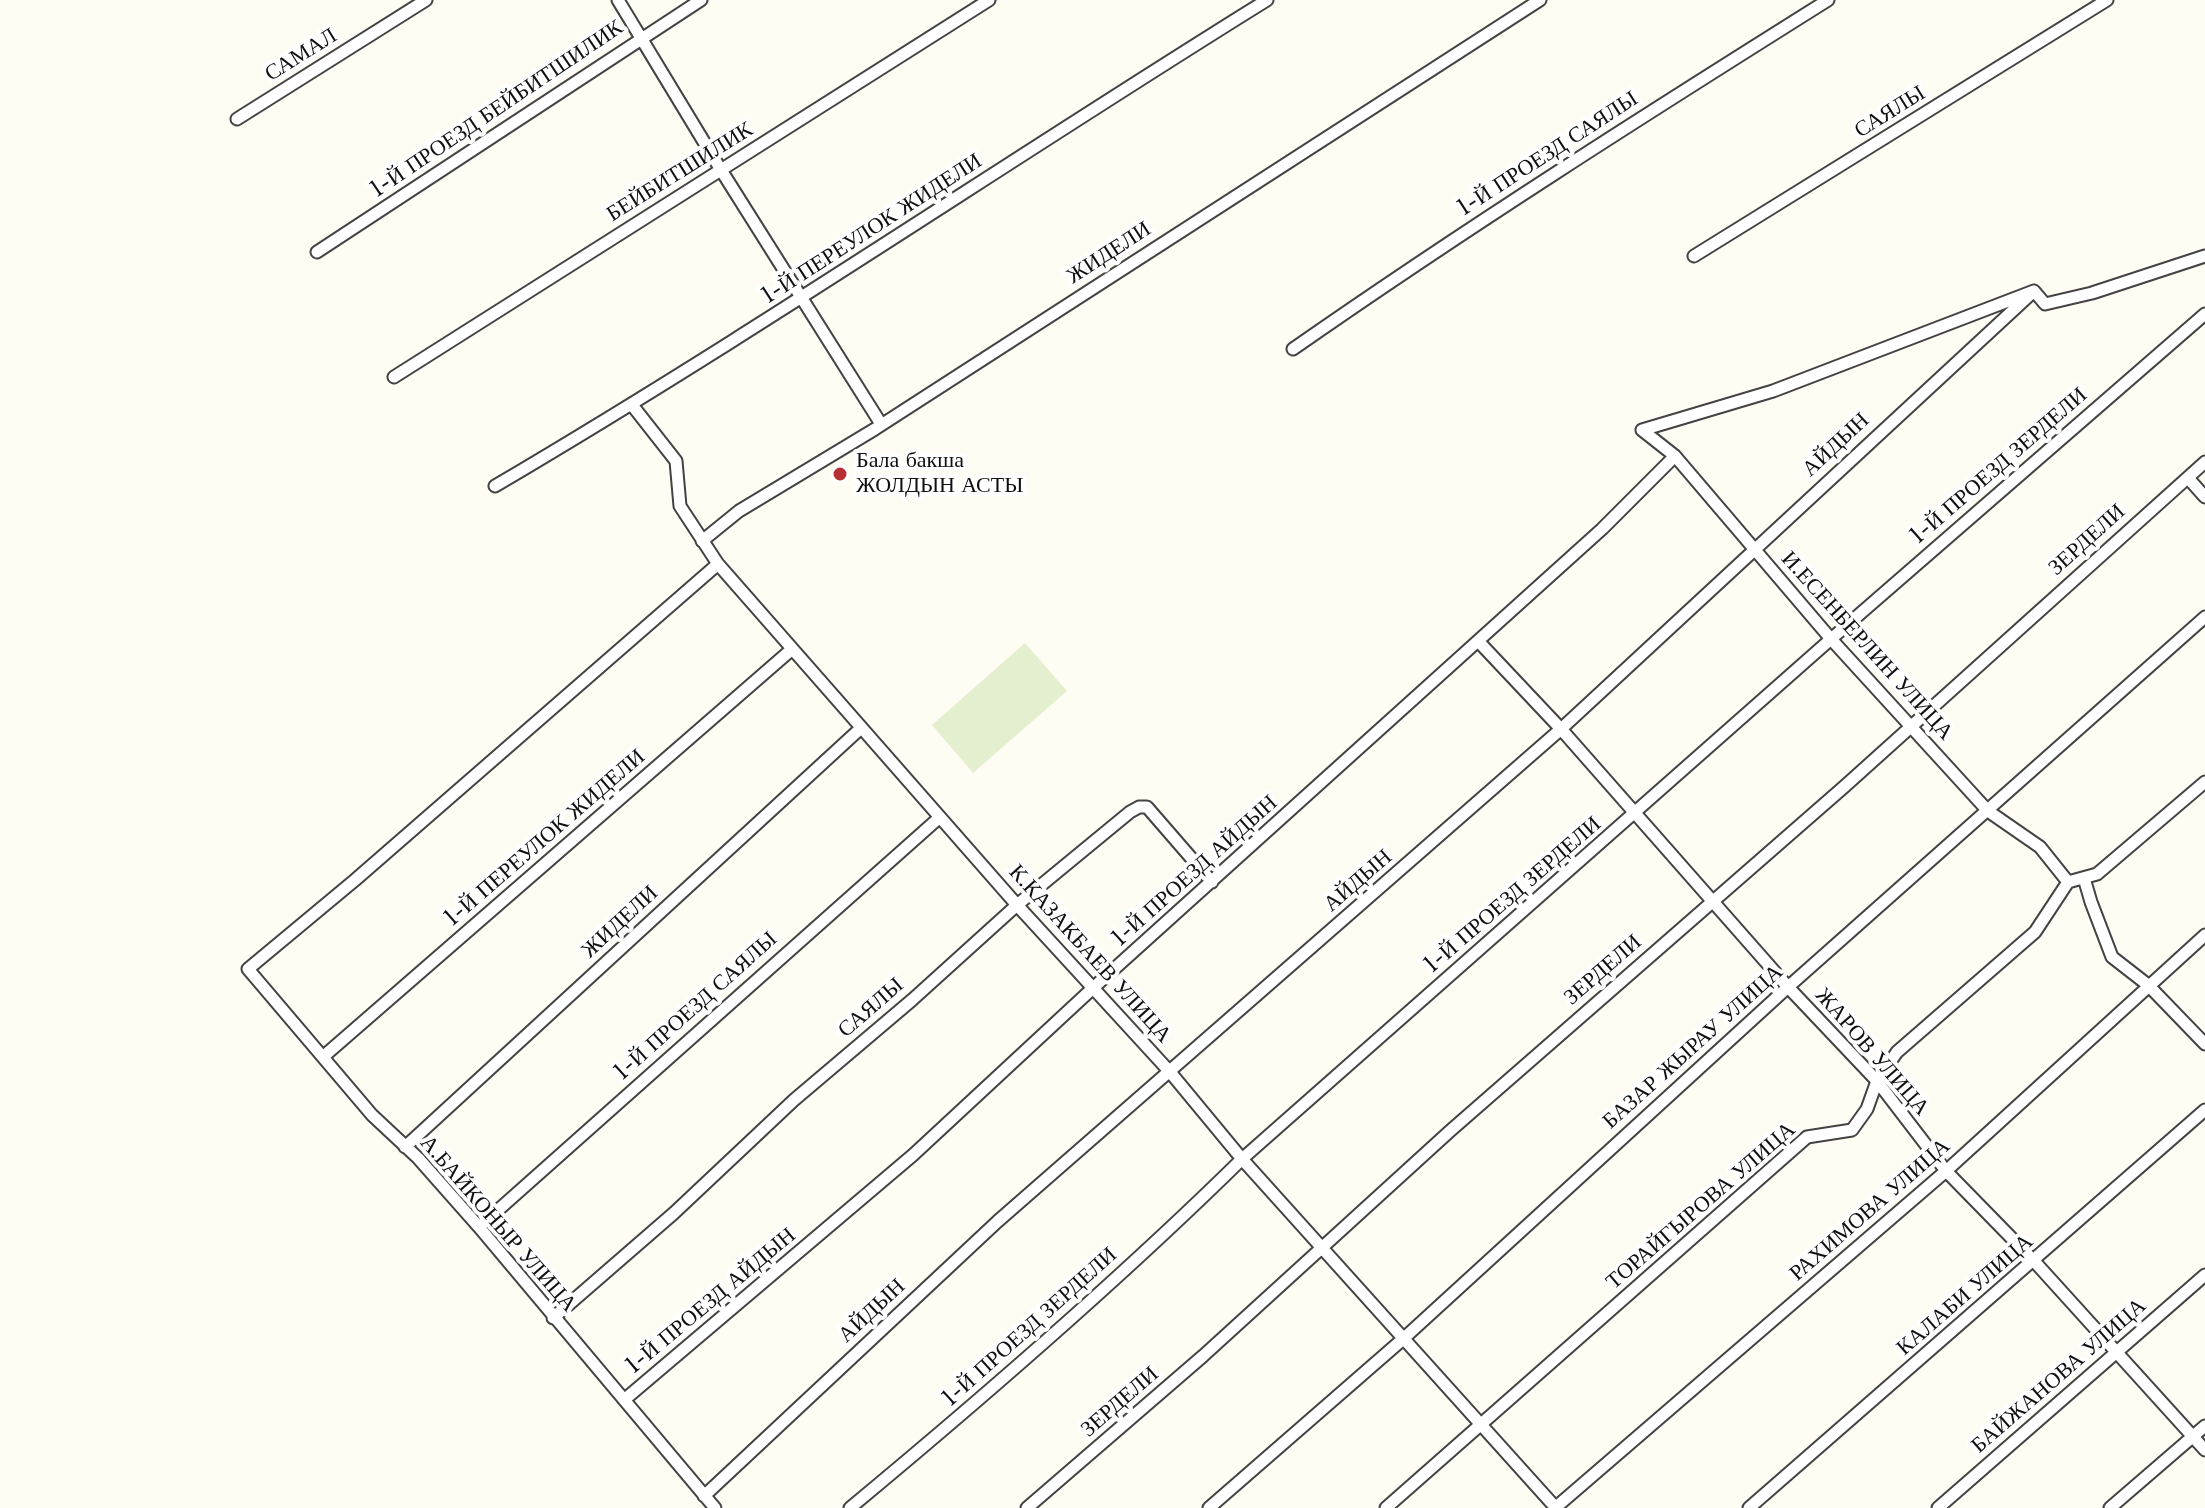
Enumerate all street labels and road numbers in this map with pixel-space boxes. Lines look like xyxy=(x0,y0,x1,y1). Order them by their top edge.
street label: 1-Й ПРОЕЗД БЕЙБИТШИЛИК xyxy=(366,15,628,203)
street label: САМАЛ xyxy=(260,23,342,87)
street label: САЯЛЫ xyxy=(1850,80,1930,144)
street label: 1-Й ПРОЕЗД САЯЛЫ xyxy=(1453,86,1643,222)
street label: БЕЙБИТШИЛИК xyxy=(602,116,758,228)
street label: 1-Й ПЕРЕУЛОК ЖИДЕЛИ xyxy=(757,148,987,310)
street label: ЖИДЕЛИ xyxy=(1062,216,1156,290)
street label: 1-Й ПРОЕЗД ЗЕРДЕЛИ xyxy=(1905,382,2093,550)
street label: АЙДЫН xyxy=(1797,407,1875,483)
street label: ЗЕРДЕЛИ xyxy=(2043,499,2131,581)
street label: И.ЕСЕНБЕРЛИН УЛИЦА xyxy=(1775,546,1959,746)
street label: 1-Й ПЕРЕУЛОК ЖИДЕЛИ xyxy=(439,744,651,932)
street label: 1-Й ПРОЕЗД АЙДЫН xyxy=(1107,790,1283,952)
street label: 1-Й ПРОЕЗД ЗЕРДЕЛИ xyxy=(1419,811,1607,979)
street label: АЙДЫН xyxy=(1318,844,1398,918)
street label: К.КАЗАКБАЕВ УЛИЦА xyxy=(1003,860,1177,1048)
street label: ЖИДЕЛИ xyxy=(576,880,664,964)
street label: 1-Й ПРОЕЗД САЯЛЫ xyxy=(609,926,783,1086)
street label: ЗЕРДЕЛИ xyxy=(1559,929,1647,1011)
street label: БАЗАР ЖЫРАУ УЛИЦА xyxy=(1598,959,1788,1135)
street label: САЯЛЫ xyxy=(833,972,909,1044)
street label: ЖАРОВ УЛИЦА xyxy=(1809,983,1935,1121)
street label: ТОРАЙГЫРОВА УЛИЦА xyxy=(1601,1117,1801,1295)
street label: А.БАЙКОНЫР УЛИЦА xyxy=(414,1130,582,1318)
street label: РАХИМОВА УЛИЦА xyxy=(1784,1133,1956,1287)
street label: 1-Й ПРОЕЗД АЙДЫН xyxy=(621,1222,801,1380)
street label: КАЛАБИ УЛИЦА xyxy=(1891,1229,2039,1361)
street label: 1-Й ПРОЕЗД ЗЕРДЕЛИ xyxy=(937,1242,1123,1412)
street label: АЙДЫН xyxy=(833,1273,911,1349)
street label: БАЙЖАНОВА УЛИЦА xyxy=(1966,1293,2152,1459)
street label: ЗЕРДЕЛИ xyxy=(1076,1361,1164,1443)

